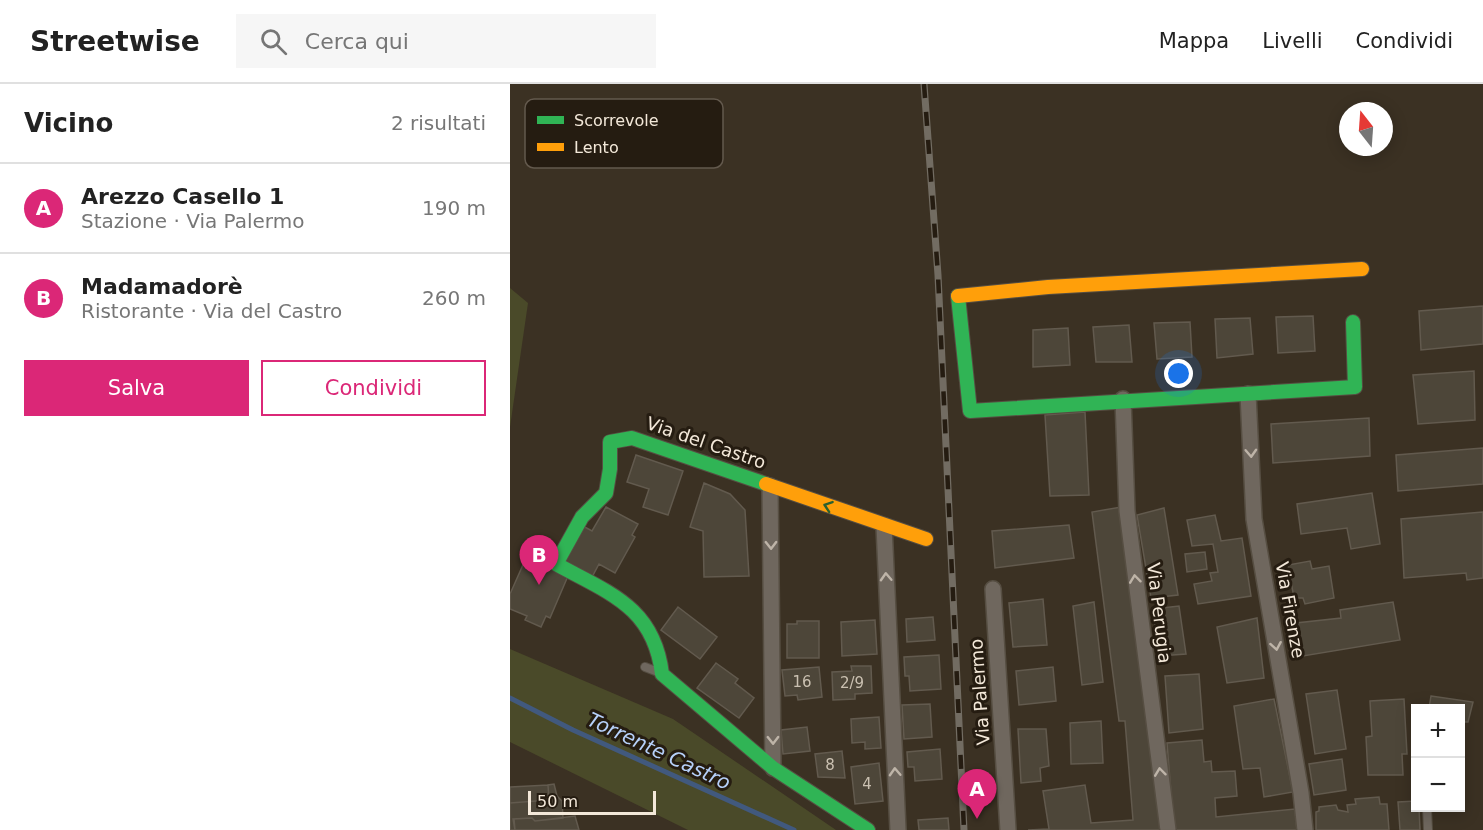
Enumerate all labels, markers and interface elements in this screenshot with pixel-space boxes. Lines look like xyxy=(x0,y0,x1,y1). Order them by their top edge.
search box xyxy=(236,14,656,68)
text: Streetwise xyxy=(30,25,200,58)
icon: search xyxy=(257,25,290,58)
text: Cerca qui xyxy=(305,29,409,54)
text: Mappa xyxy=(1159,29,1229,53)
text: Livelli xyxy=(1262,29,1323,53)
text: Condividi xyxy=(1356,29,1453,53)
legend xyxy=(525,99,723,168)
north arrow xyxy=(1339,102,1393,156)
text: Vicino xyxy=(24,108,113,138)
text: 2 risultati xyxy=(391,111,486,135)
text: Scorrevole xyxy=(574,111,659,130)
text: Lento xyxy=(574,138,619,157)
text: Arezzo Casello 1 xyxy=(81,184,284,209)
text: A xyxy=(36,196,51,220)
text: 190 m xyxy=(422,196,486,220)
text: Stazione · Via Palermo xyxy=(81,209,304,233)
text: Madamadorè xyxy=(81,274,243,299)
text: B xyxy=(36,286,51,310)
text: 260 m xyxy=(422,286,486,310)
text: Ristorante · Via del Castro xyxy=(81,299,342,323)
your location xyxy=(1164,359,1193,388)
button: Salva xyxy=(24,360,249,416)
button: Condividi xyxy=(261,360,486,416)
street label: Via del Castro xyxy=(644,412,769,473)
one-way arrow xyxy=(1244,448,1257,457)
one-way arrow xyxy=(824,501,834,514)
pin: B xyxy=(519,536,558,585)
one-way arrow xyxy=(765,540,777,549)
street label: Via Firenze xyxy=(1272,560,1309,660)
street label: Via Perugia xyxy=(1143,561,1176,664)
one-way arrow xyxy=(880,572,893,581)
one-way arrow xyxy=(1130,574,1142,583)
street label: Via Palermo xyxy=(965,638,994,746)
one-way arrow xyxy=(1269,641,1282,651)
house number: 16 xyxy=(792,673,812,691)
house number: 2/9 xyxy=(840,674,864,692)
map controls xyxy=(1411,704,1465,812)
button: + xyxy=(1411,704,1465,758)
water label: Torrente Castro xyxy=(584,707,734,795)
one-way arrow xyxy=(767,735,779,744)
house number: 8 xyxy=(825,756,835,774)
button: − xyxy=(1411,758,1465,812)
one-way arrow xyxy=(889,767,902,776)
one-way arrow xyxy=(1155,767,1167,777)
pin: A xyxy=(958,770,996,819)
house number: 4 xyxy=(862,775,872,793)
scale bar xyxy=(528,788,656,816)
text: 50 m xyxy=(537,792,578,811)

